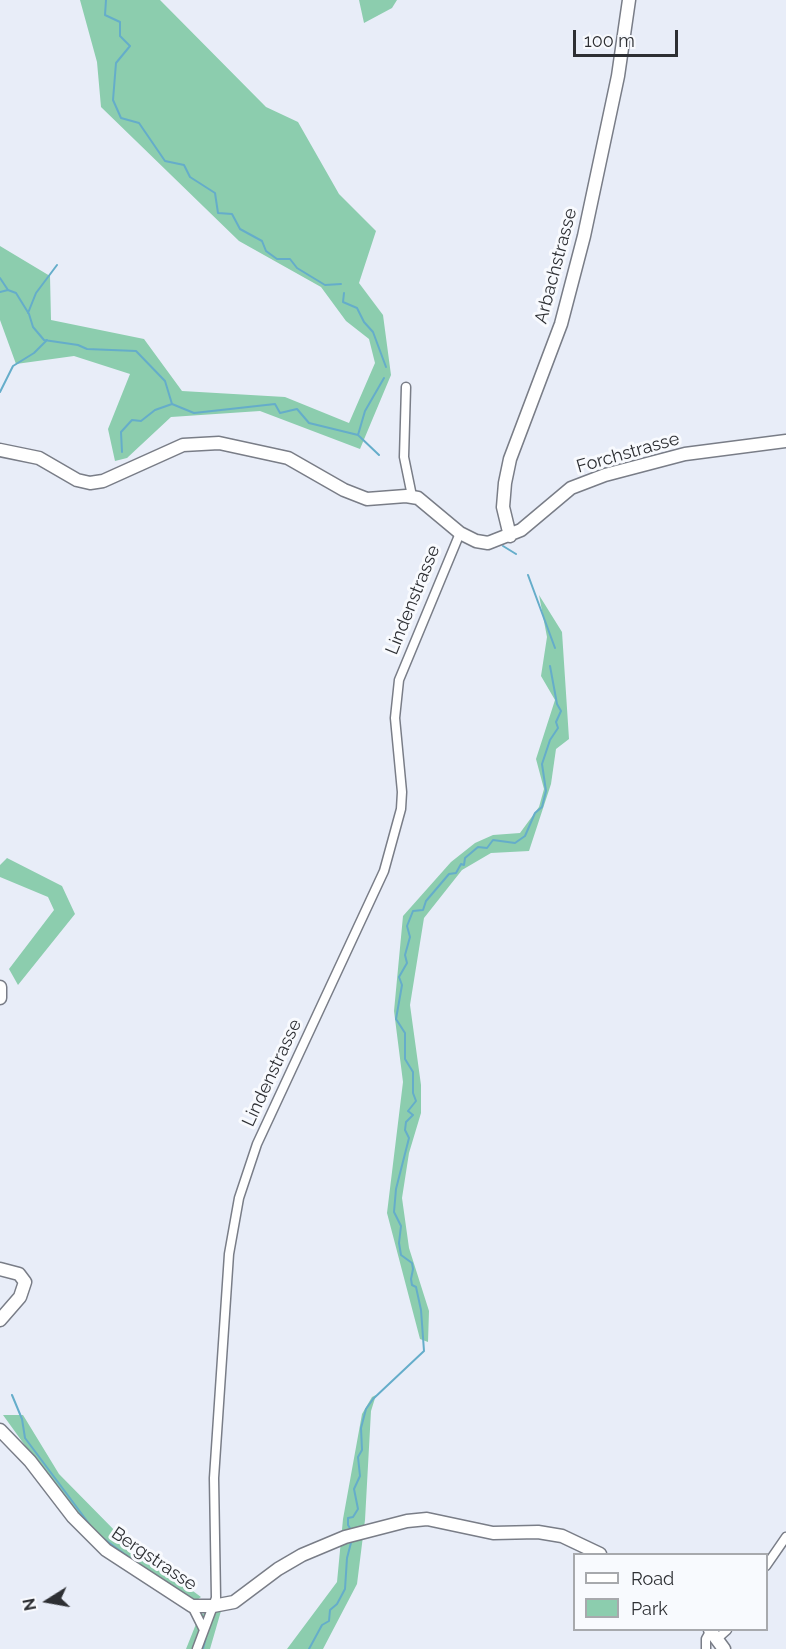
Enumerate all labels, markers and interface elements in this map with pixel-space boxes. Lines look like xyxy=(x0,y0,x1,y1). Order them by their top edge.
scale bar xyxy=(576,18,681,56)
text: 100 m xyxy=(584,30,635,51)
street label: Arbachstrasse xyxy=(530,206,582,326)
street label: Forchstrasse xyxy=(574,428,682,478)
street label: Lindenstrasse xyxy=(381,542,445,658)
street label: Lindenstrasse xyxy=(238,1016,306,1130)
street label: Bergstrasse xyxy=(107,1523,201,1595)
legend xyxy=(573,1553,768,1631)
text: Road xyxy=(631,1568,674,1589)
north arrow xyxy=(18,1571,78,1631)
text: N xyxy=(19,1597,40,1612)
text: Park xyxy=(631,1598,668,1619)

